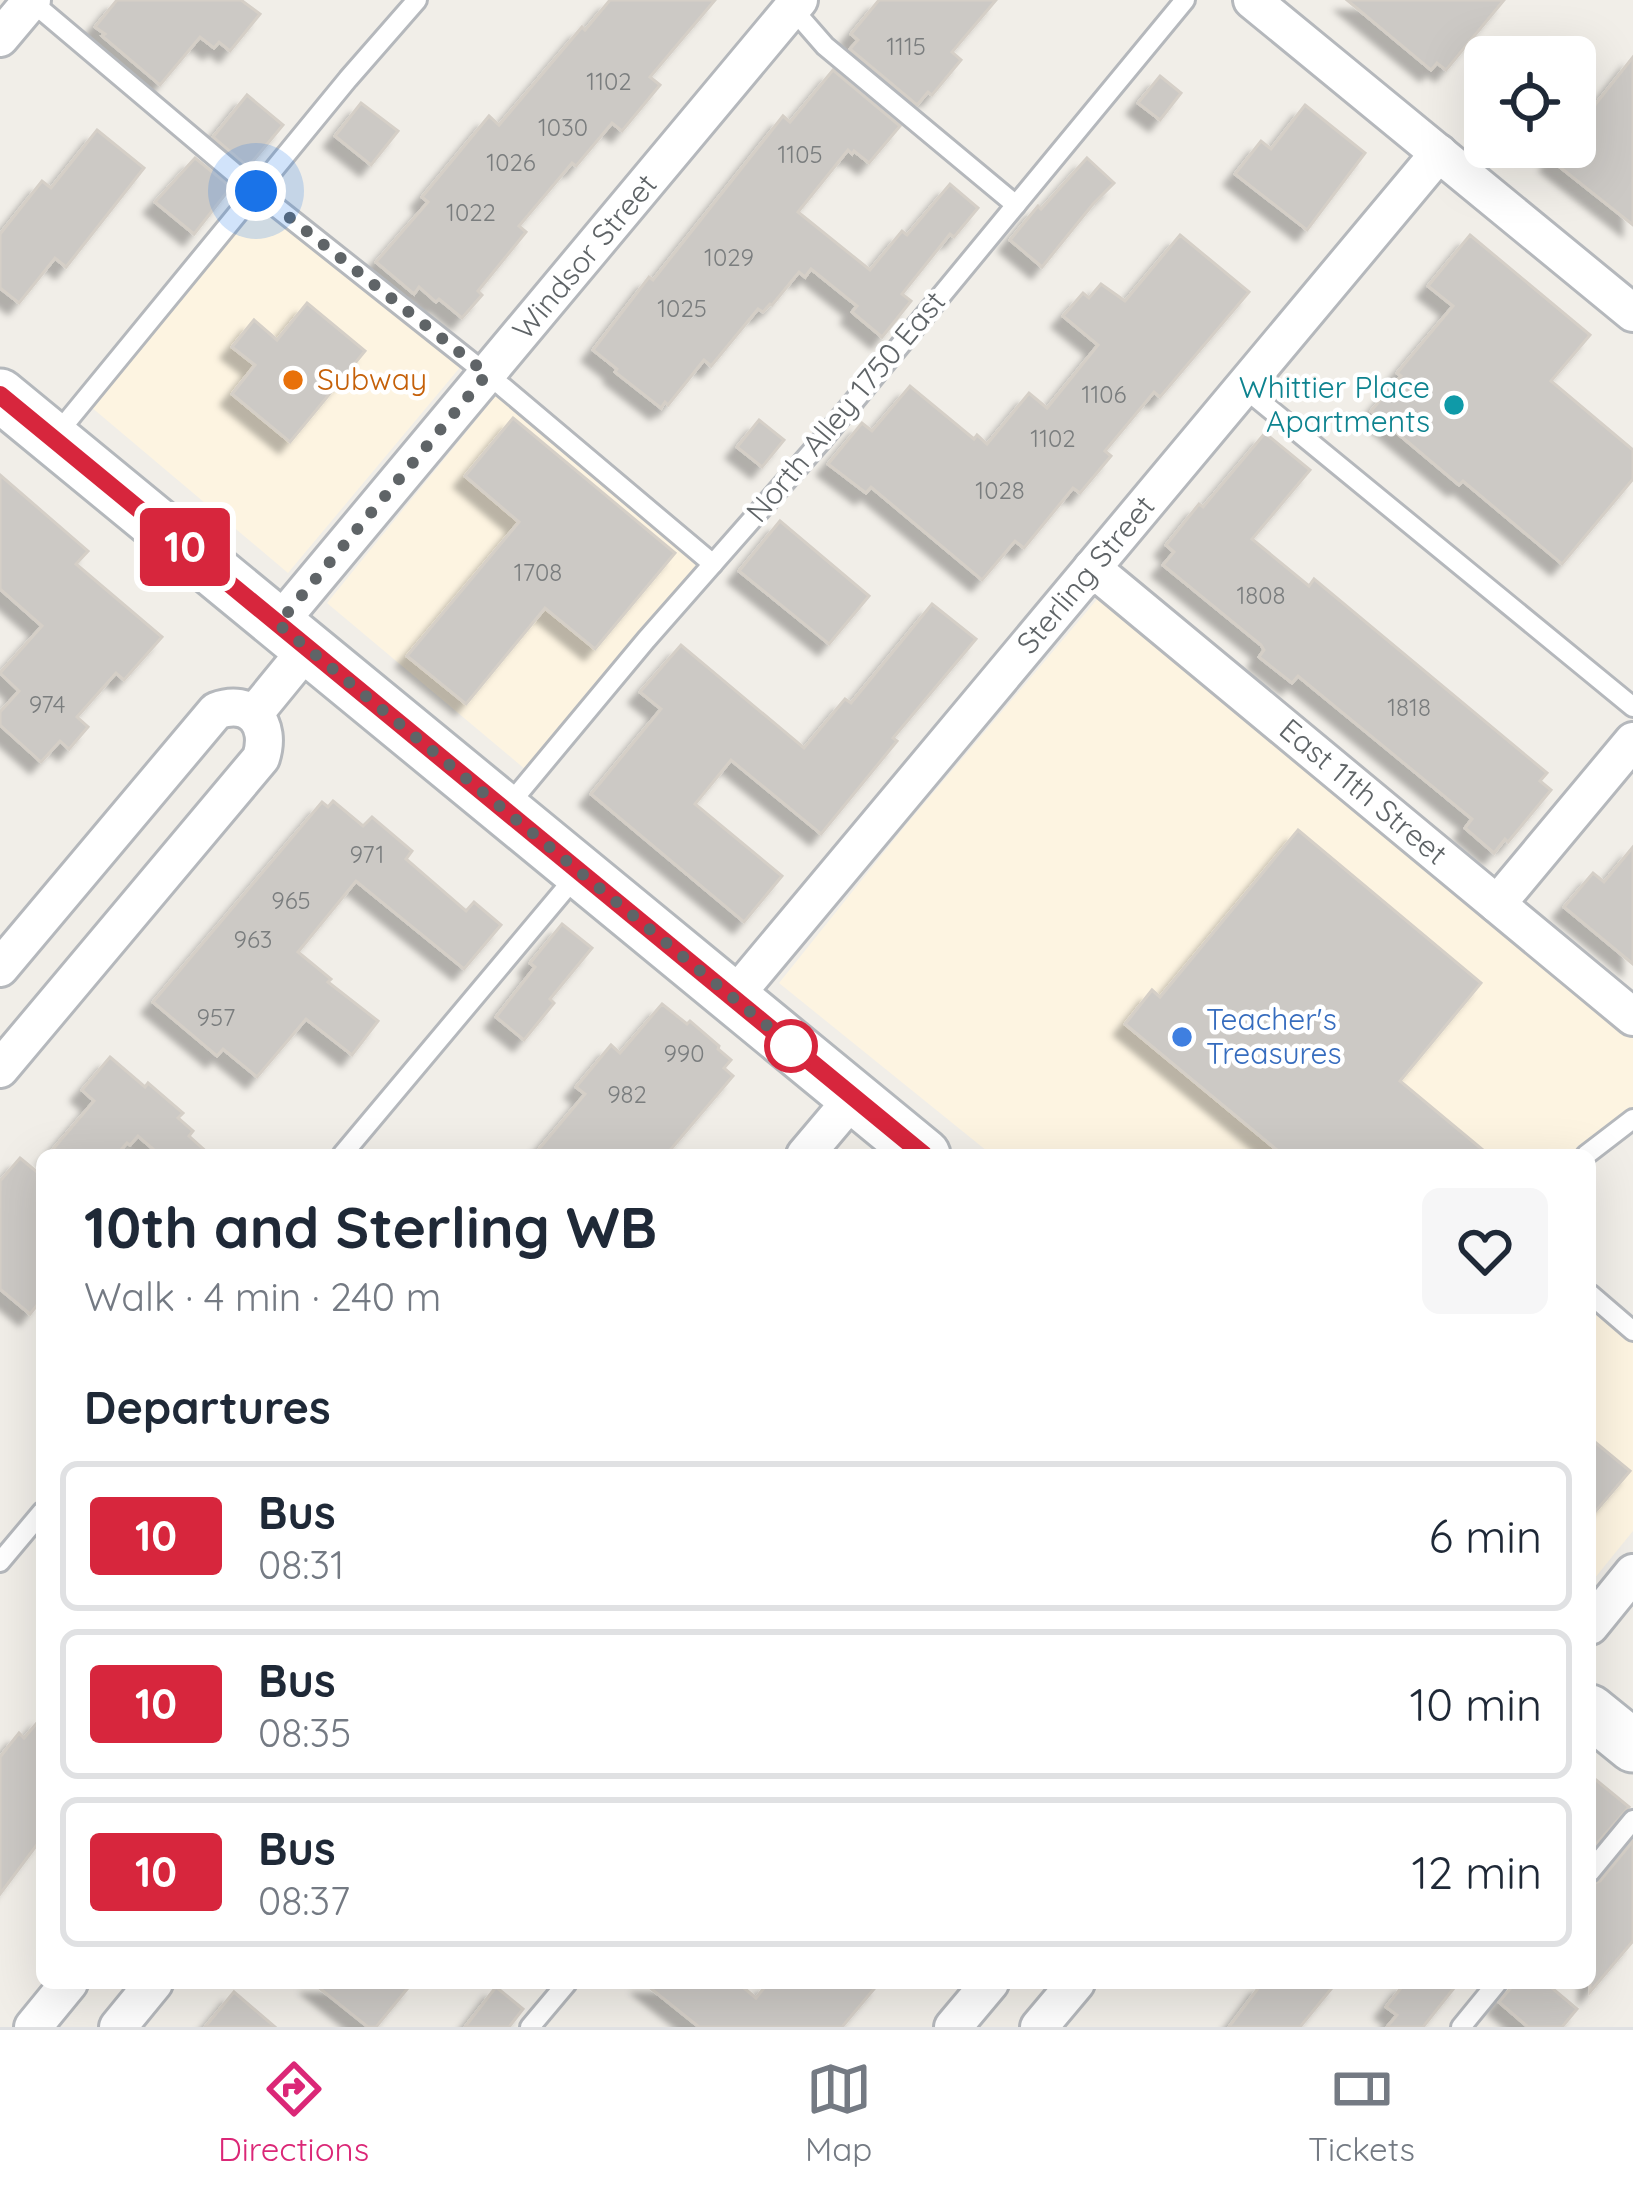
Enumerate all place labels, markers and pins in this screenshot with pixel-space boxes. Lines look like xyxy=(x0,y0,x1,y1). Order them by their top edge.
place label: Subway xyxy=(317,360,427,398)
marker: Subway xyxy=(280,367,306,393)
place label: Whittier Place Apartments xyxy=(1239,368,1430,440)
marker: Whittier Place Apartments xyxy=(1441,392,1467,418)
place label: Teacher's Treasures xyxy=(1206,1000,1342,1072)
unlabelled marker xyxy=(766,1021,816,1071)
marker: Teacher's Treasures xyxy=(1169,1024,1195,1050)

